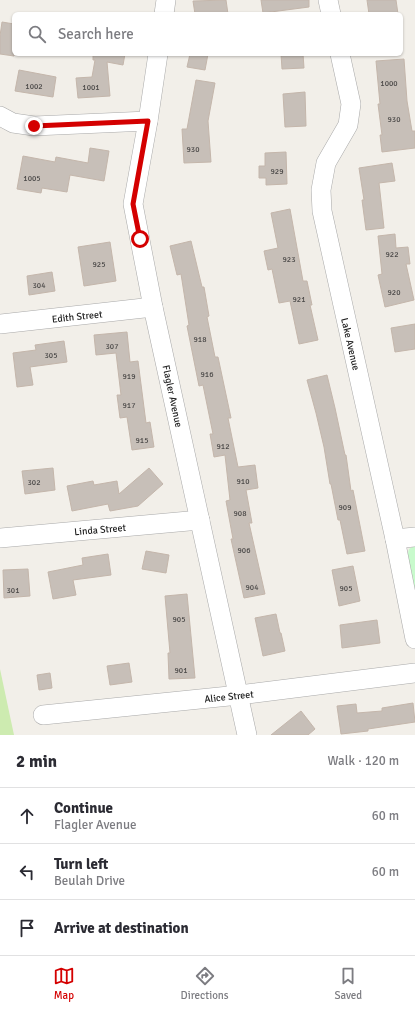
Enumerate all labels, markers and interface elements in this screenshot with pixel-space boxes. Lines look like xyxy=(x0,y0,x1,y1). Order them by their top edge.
search box xyxy=(12,12,403,56)
icon: search xyxy=(26,23,48,45)
text: Search here xyxy=(58,25,134,43)
house number: 1000 xyxy=(380,78,398,88)
house number: 1002 xyxy=(25,81,43,91)
house number: 1001 xyxy=(82,82,100,92)
house number: 930 xyxy=(388,114,400,124)
route end xyxy=(25,117,43,135)
house number: 930 xyxy=(187,144,199,154)
house number: 929 xyxy=(271,166,283,176)
house number: 1005 xyxy=(23,173,41,183)
route start xyxy=(131,230,149,248)
house number: 922 xyxy=(386,249,398,259)
house number: 923 xyxy=(283,254,295,264)
house number: 925 xyxy=(93,259,105,269)
house number: 304 xyxy=(33,280,46,290)
house number: 920 xyxy=(388,287,400,297)
house number: 921 xyxy=(293,294,305,304)
street label: Edith Street xyxy=(51,308,103,326)
street label: Lake Avenue xyxy=(338,317,362,372)
house number: 918 xyxy=(194,334,206,344)
house number: 307 xyxy=(106,341,118,351)
house number: 305 xyxy=(45,350,57,360)
street label: Flagler Avenue xyxy=(160,364,184,429)
house number: 916 xyxy=(201,369,213,379)
house number: 919 xyxy=(123,371,135,381)
house number: 917 xyxy=(123,400,135,410)
house number: 915 xyxy=(136,435,148,445)
house number: 912 xyxy=(217,441,229,451)
house number: 910 xyxy=(237,476,249,486)
house number: 302 xyxy=(28,477,40,487)
house number: 909 xyxy=(339,502,351,512)
house number: 908 xyxy=(234,508,246,518)
street label: Linda Street xyxy=(74,522,127,538)
house number: 906 xyxy=(238,545,250,555)
house number: 904 xyxy=(246,582,259,592)
house number: 905 xyxy=(340,583,352,593)
house number: 301 xyxy=(7,585,19,595)
house number: 905 xyxy=(173,614,185,624)
house number: 901 xyxy=(175,665,187,675)
street label: Alice Street xyxy=(204,688,255,706)
text: 2 min xyxy=(16,751,57,772)
text: Walk · 120 m xyxy=(328,753,399,769)
text: Continue xyxy=(54,799,113,817)
icon: ahead xyxy=(16,805,38,827)
text: 60 m xyxy=(372,808,399,824)
text: Flagler Avenue xyxy=(54,817,137,833)
text: Turn left xyxy=(54,855,108,873)
icon: left xyxy=(16,861,38,883)
text: 60 m xyxy=(372,864,399,880)
text: Beulah Drive xyxy=(54,873,125,889)
icon: arrive xyxy=(16,917,38,939)
text: Arrive at destination xyxy=(54,919,189,937)
tab: Map xyxy=(53,965,75,1002)
tab: Directions xyxy=(181,965,229,1002)
tab: Saved xyxy=(334,965,362,1002)

